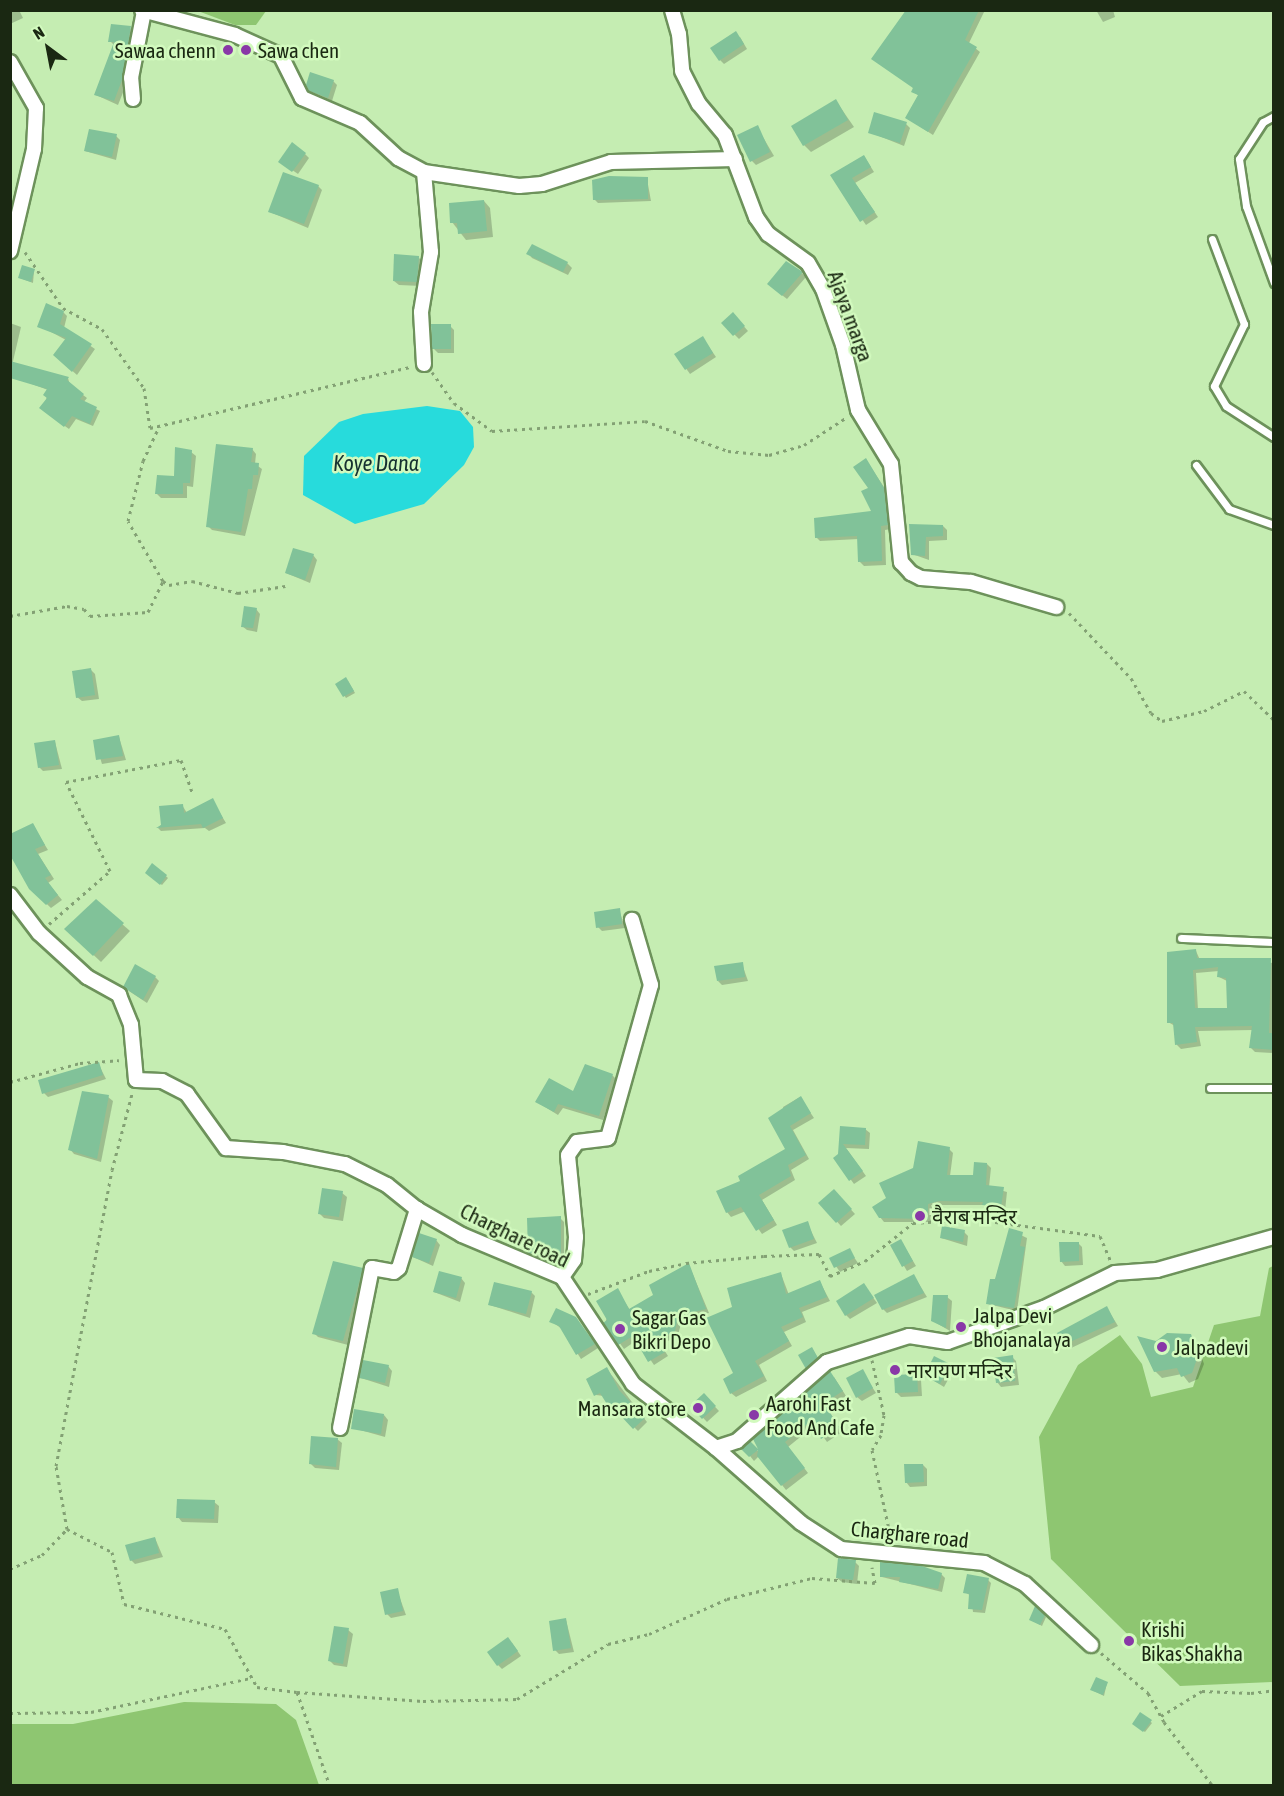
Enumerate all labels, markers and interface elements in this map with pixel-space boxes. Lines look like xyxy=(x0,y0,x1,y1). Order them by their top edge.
north arrow xyxy=(18,18,78,78)
text: N xyxy=(30,23,47,43)
place label: Sawaa chenn xyxy=(115,37,216,63)
place label: Sawa chen xyxy=(258,37,339,63)
marker: Sawaa chenn xyxy=(221,43,235,57)
marker: Sawa chen xyxy=(239,43,253,57)
street label: Ajaya marga xyxy=(823,267,879,365)
water label: Koye Dana xyxy=(333,451,419,477)
street label: Charghare road xyxy=(456,1198,574,1272)
place label: वैराब मन्दिर xyxy=(932,1203,1017,1229)
marker: वैराब मन्दिर xyxy=(913,1209,927,1223)
place label: Jalpa Devi Bhojanalaya xyxy=(973,1302,1071,1352)
place label: Sagar Gas Bikri Depo xyxy=(632,1304,711,1354)
marker: Jalpa Devi Bhojanalaya xyxy=(954,1320,968,1334)
marker: Sagar Gas Bikri Depo xyxy=(613,1322,627,1336)
place label: Jalpadevi xyxy=(1174,1334,1249,1360)
marker: Jalpadevi xyxy=(1155,1340,1169,1354)
place label: नारायण मन्दिर xyxy=(907,1357,1013,1383)
marker: नारायण मन्दिर xyxy=(888,1363,902,1377)
place label: Aarohi Fast Food And Cafe xyxy=(766,1390,874,1440)
place label: Mansara store xyxy=(578,1395,686,1421)
marker: Mansara store xyxy=(691,1401,705,1415)
marker: Aarohi Fast Food And Cafe xyxy=(747,1408,761,1422)
street label: Charghare road xyxy=(850,1515,970,1553)
place label: Krishi Bikas Shakha xyxy=(1141,1616,1243,1666)
marker: Krishi Bikas Shakha xyxy=(1122,1634,1136,1648)

